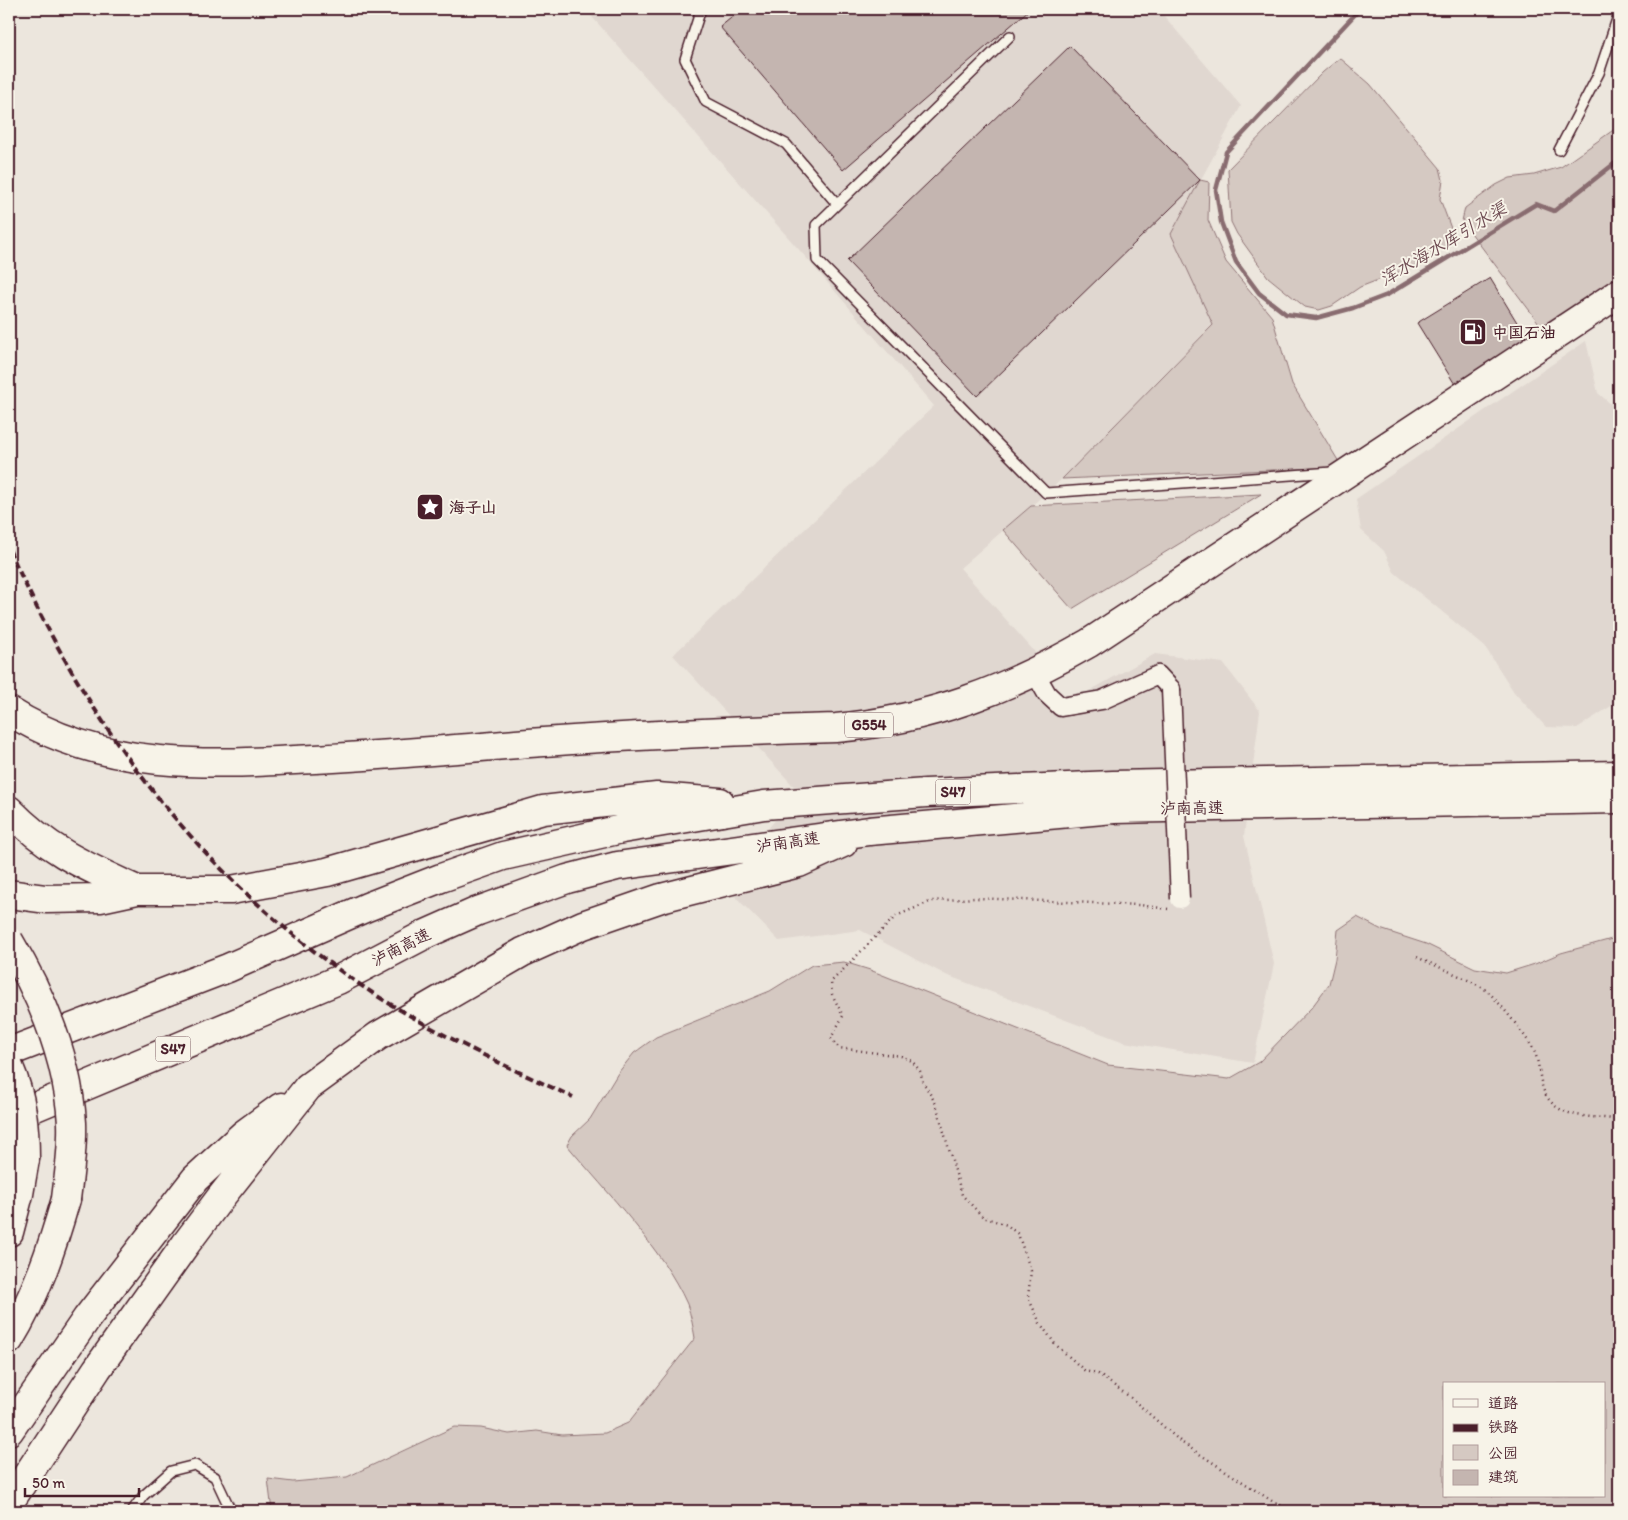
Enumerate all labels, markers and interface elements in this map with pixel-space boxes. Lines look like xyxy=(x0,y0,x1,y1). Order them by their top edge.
water label: 浑水海水库引水渠 xyxy=(1376,196,1512,291)
fuel station icon: 中国石油 xyxy=(1458,317,1488,347)
place label: 中国石油 xyxy=(1492,323,1556,342)
place icon: 海子山 xyxy=(415,492,445,522)
place label: 海子山 xyxy=(449,498,497,517)
road number: G554 xyxy=(845,712,893,738)
road number: S47 xyxy=(936,780,970,804)
street label: 泸南高速 xyxy=(1160,798,1224,818)
street label: 泸南高速 xyxy=(755,828,821,856)
street label: 泸南高速 xyxy=(368,924,434,970)
road number: S47 xyxy=(156,1036,190,1062)
legend xyxy=(1443,1382,1606,1498)
text: 道路 xyxy=(1488,1394,1518,1412)
text: 铁路 xyxy=(1488,1418,1518,1436)
text: 公园 xyxy=(1488,1444,1518,1462)
scale bar xyxy=(25,1465,139,1497)
text: 建筑 xyxy=(1488,1468,1518,1486)
text: 50 m xyxy=(32,1474,65,1492)

